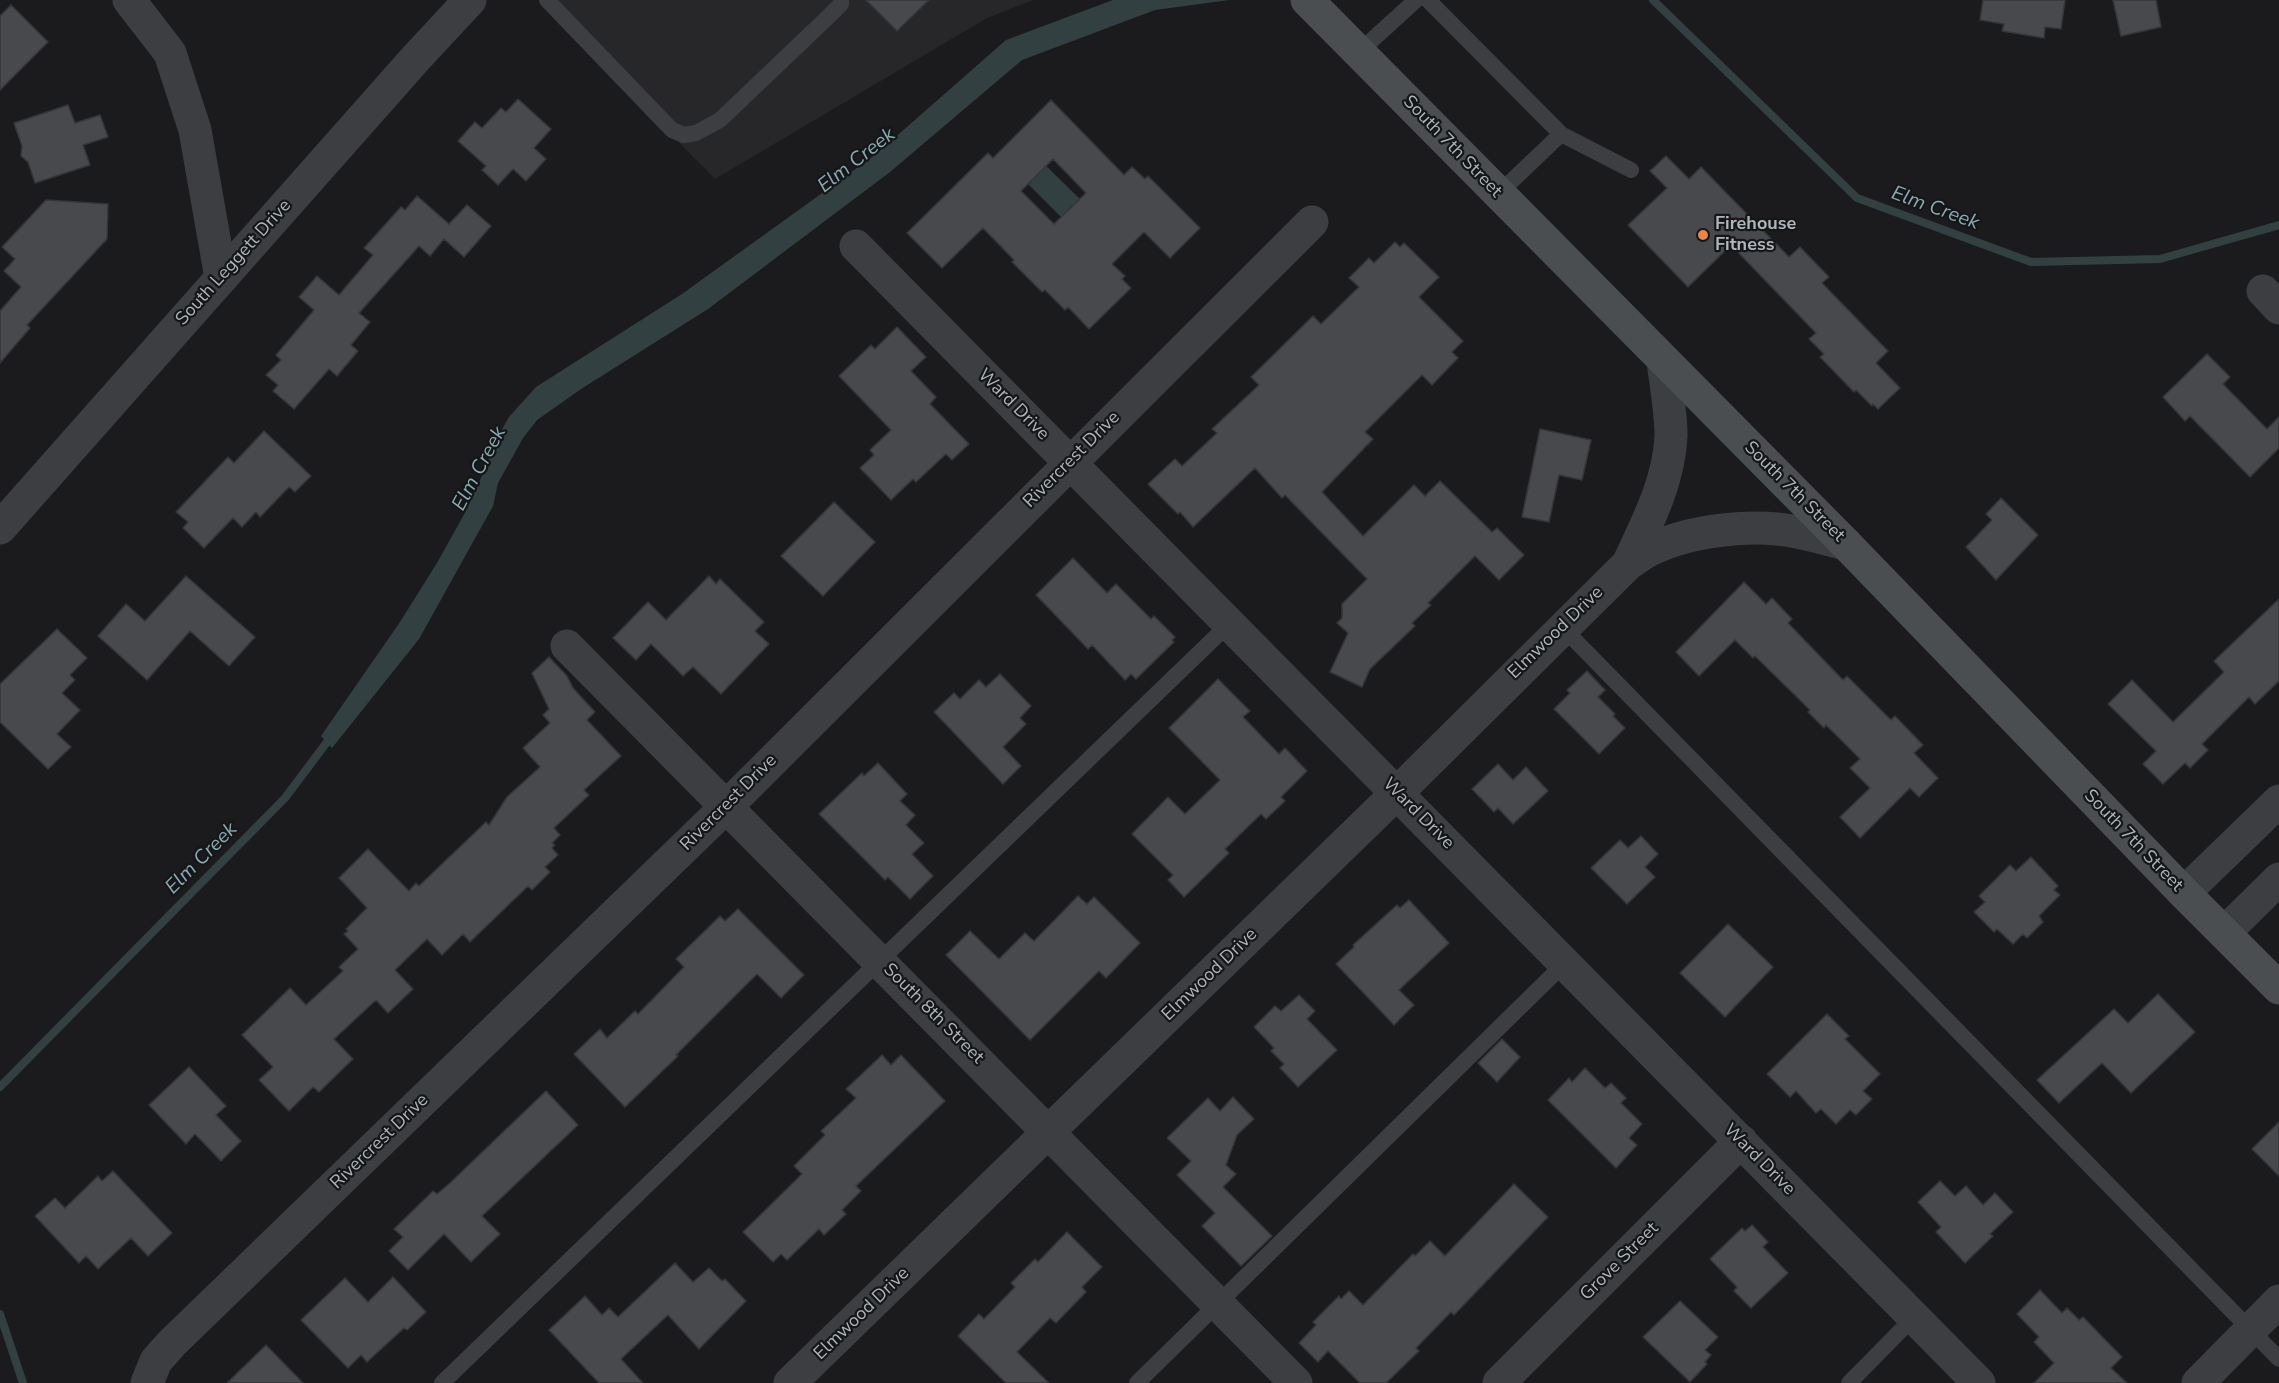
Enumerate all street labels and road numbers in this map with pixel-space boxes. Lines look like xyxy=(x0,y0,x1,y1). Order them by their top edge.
street label: South 7th Street xyxy=(1398,92,1506,202)
street label: South Leggett Drive xyxy=(172,196,296,330)
street label: Ward Drive xyxy=(973,365,1053,445)
street label: Rivercrest Drive xyxy=(1019,407,1125,513)
street label: South 7th Street xyxy=(1739,437,1849,547)
street label: Elmwood Drive xyxy=(1504,582,1608,684)
street label: Rivercrest Drive xyxy=(676,750,782,856)
street label: Ward Drive xyxy=(1378,774,1458,854)
street label: South 7th Street xyxy=(2079,786,2187,896)
street label: Elmwood Drive xyxy=(1158,924,1262,1026)
street label: South 8th Street xyxy=(878,959,988,1069)
street label: Rivercrest Drive xyxy=(327,1090,433,1194)
street label: Ward Drive xyxy=(1719,1120,1799,1200)
street label: Grove Street xyxy=(1576,1218,1664,1306)
street label: Elmwood Drive xyxy=(810,1263,914,1365)

